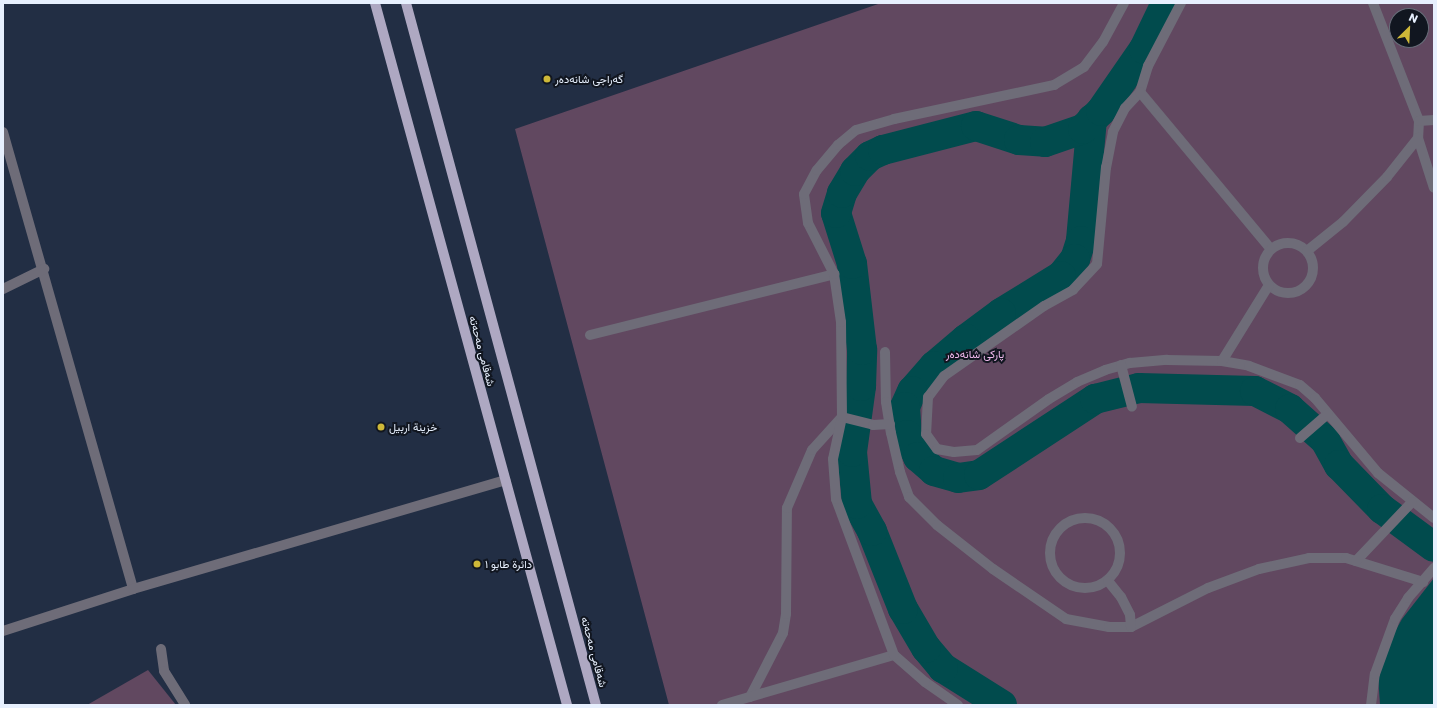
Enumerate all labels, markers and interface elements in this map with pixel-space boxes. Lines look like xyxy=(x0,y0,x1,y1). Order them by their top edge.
north arrow xyxy=(1389,8,1429,48)
text: N xyxy=(1406,9,1421,27)
place label: گەراجی شانەدەر xyxy=(555,72,623,86)
marker: گەراجی شانەدەر xyxy=(542,74,552,84)
street label: شەقامی مەحەتە xyxy=(466,314,498,388)
park label: پارکی شانەدەر xyxy=(946,347,1004,361)
place label: خزينة اربيل xyxy=(389,420,437,434)
marker: خزينة اربيل xyxy=(376,422,386,432)
place label: دائرة طابو ١ xyxy=(485,557,532,571)
marker: دائرة طابو ١ xyxy=(472,559,482,569)
street label: شەقامی مەحەتە xyxy=(578,615,610,689)

